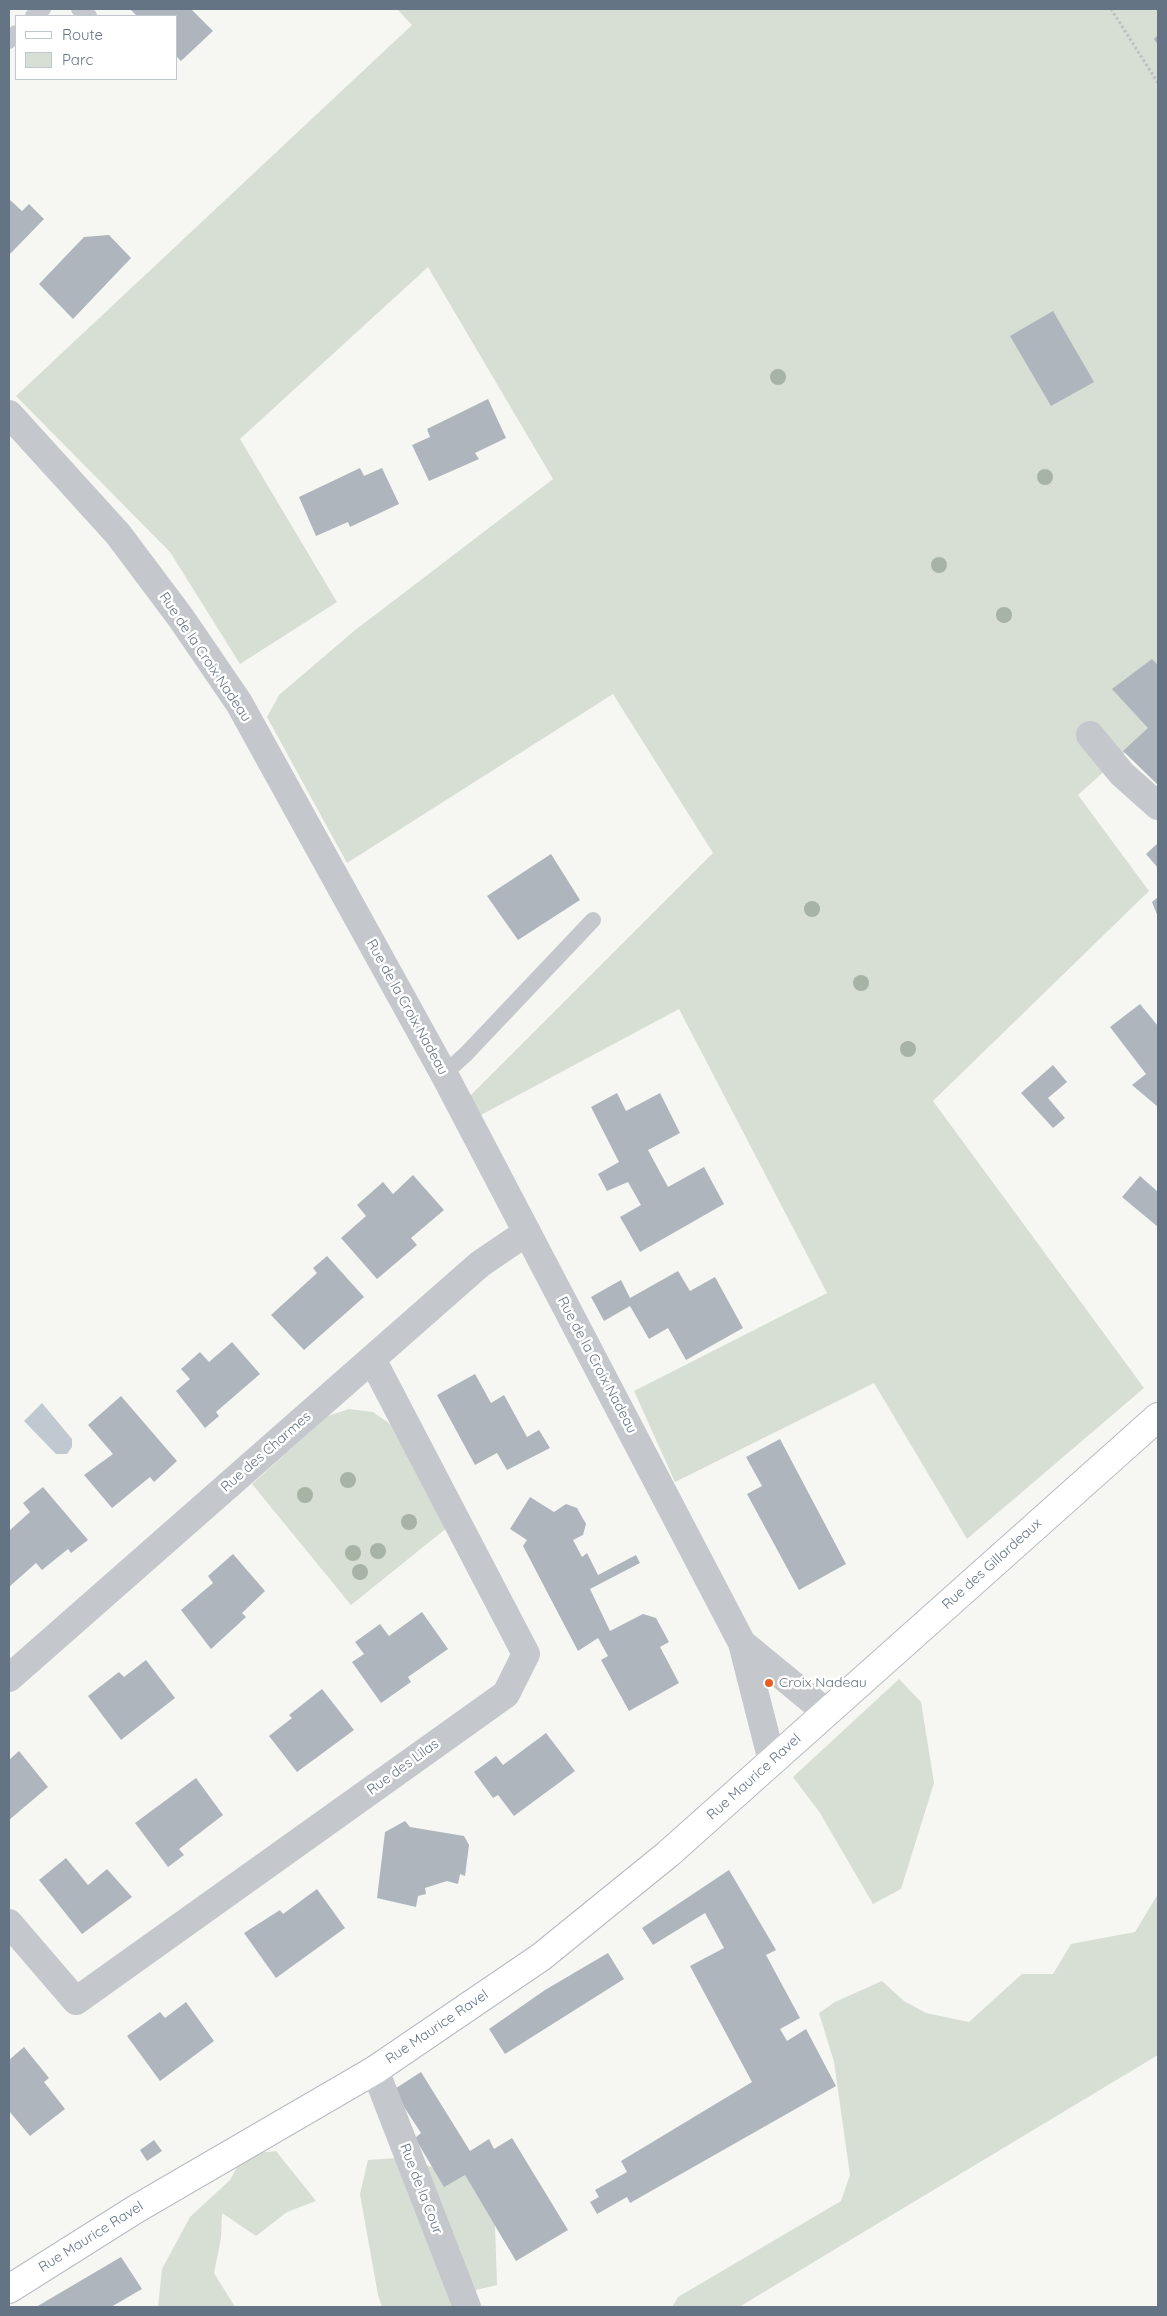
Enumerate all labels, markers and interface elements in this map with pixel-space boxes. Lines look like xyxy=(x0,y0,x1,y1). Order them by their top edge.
legend xyxy=(15,15,178,80)
text: Route xyxy=(62,25,103,44)
text: Parc xyxy=(62,50,93,69)
street label: Rue de la Croix Nadeau xyxy=(155,589,255,725)
street label: Rue de la Croix Nadeau xyxy=(363,936,451,1078)
street label: Rue de la Croix Nadeau xyxy=(554,1294,640,1436)
street label: Rue des Charmes xyxy=(217,1408,315,1496)
street label: Rue des Gillardeaux xyxy=(939,1515,1045,1613)
place label: Croix Nadeau xyxy=(779,1675,867,1691)
marker: Croix Nadeau xyxy=(763,1677,775,1689)
street label: Rue Maurice Ravel xyxy=(704,1730,804,1824)
street label: Rue des Lilas xyxy=(364,1735,442,1799)
street label: Rue Maurice Ravel xyxy=(382,1986,492,2068)
street label: Rue de la Cour xyxy=(396,2141,446,2237)
street label: Rue Maurice Ravel xyxy=(35,2198,147,2276)

